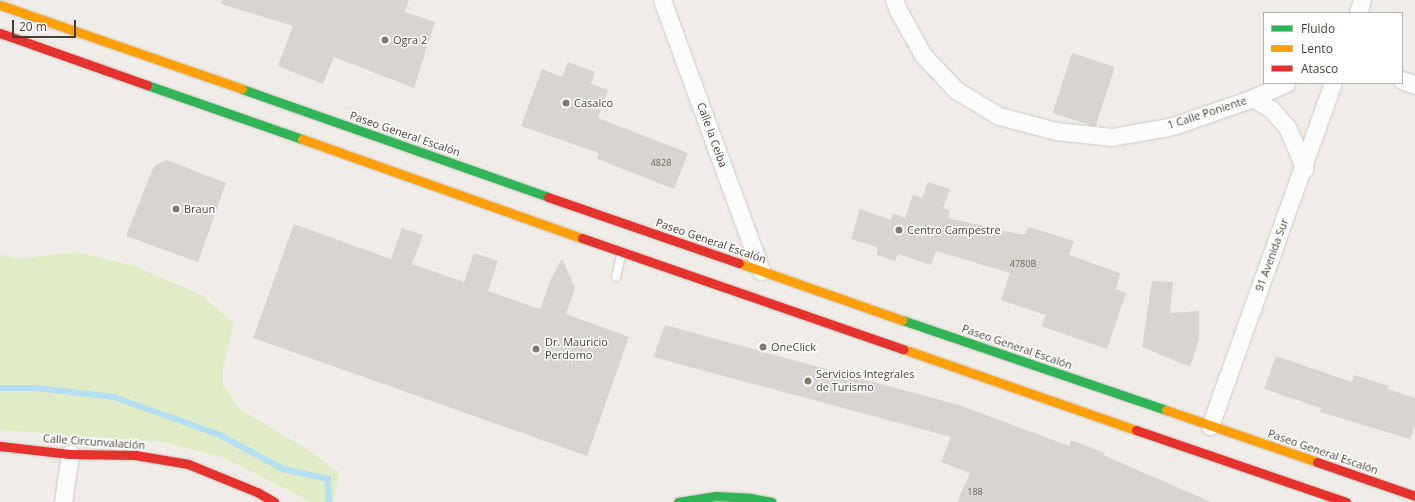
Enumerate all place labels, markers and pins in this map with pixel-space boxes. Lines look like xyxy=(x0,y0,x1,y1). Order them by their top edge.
place label: Ogra 2 xyxy=(393,33,427,47)
marker: Ogra 2 xyxy=(380,35,390,45)
place label: Casalco xyxy=(574,96,613,110)
marker: Casalco xyxy=(561,98,571,108)
place label: Braun xyxy=(184,202,215,216)
marker: Braun xyxy=(171,204,181,214)
place label: Centro Campestre xyxy=(907,223,1001,237)
marker: Centro Campestre xyxy=(894,225,904,235)
place label: Dr. Mauricio Perdomo xyxy=(545,336,608,362)
place label: OneClick xyxy=(771,340,816,354)
marker: OneClick xyxy=(758,342,768,352)
marker: Dr. Mauricio Perdomo xyxy=(530,343,542,355)
place label: Servicios Integrales de Turismo xyxy=(816,368,914,394)
marker: Servicios Integrales de Turismo xyxy=(803,376,813,386)

